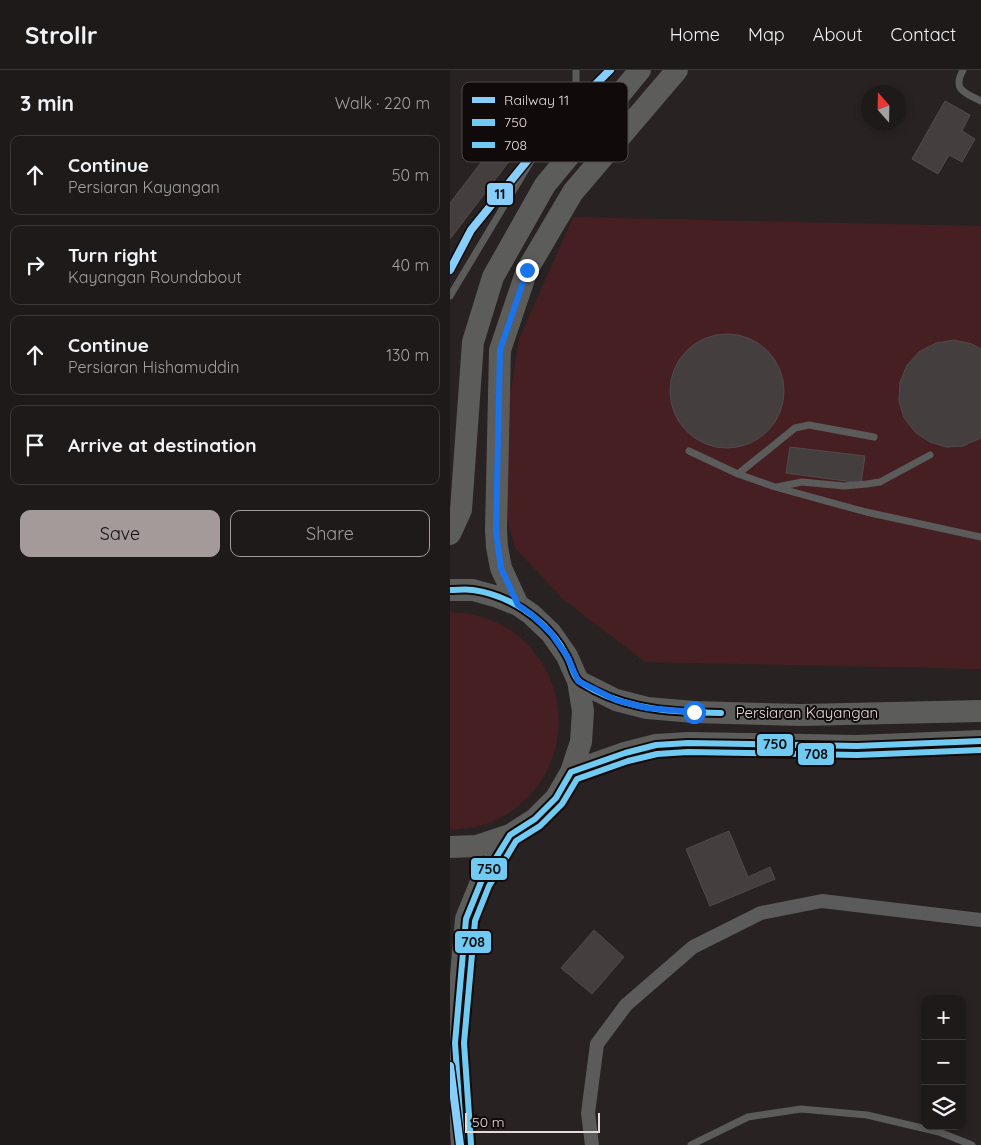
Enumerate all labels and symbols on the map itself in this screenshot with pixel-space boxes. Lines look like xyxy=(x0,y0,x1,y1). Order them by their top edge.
legend xyxy=(462,82,628,162)
north arrow xyxy=(861,85,906,130)
text: Railway 11 xyxy=(504,91,569,109)
text: 750 xyxy=(504,113,527,131)
text: 708 xyxy=(504,136,527,154)
line badge: 11 xyxy=(486,182,514,206)
text: 11 xyxy=(495,185,505,203)
route end xyxy=(516,259,539,282)
route start xyxy=(683,701,706,724)
street label: Persiaran Kayangan xyxy=(736,703,878,722)
line badge: 750 xyxy=(756,733,794,757)
text: 750 xyxy=(763,735,788,753)
line badge: 708 xyxy=(797,742,835,766)
text: 708 xyxy=(804,745,828,763)
line badge: 750 xyxy=(470,857,508,881)
text: 750 xyxy=(477,860,502,878)
line badge: 708 xyxy=(454,930,492,954)
text: 708 xyxy=(461,933,485,951)
scale bar xyxy=(465,1110,600,1133)

